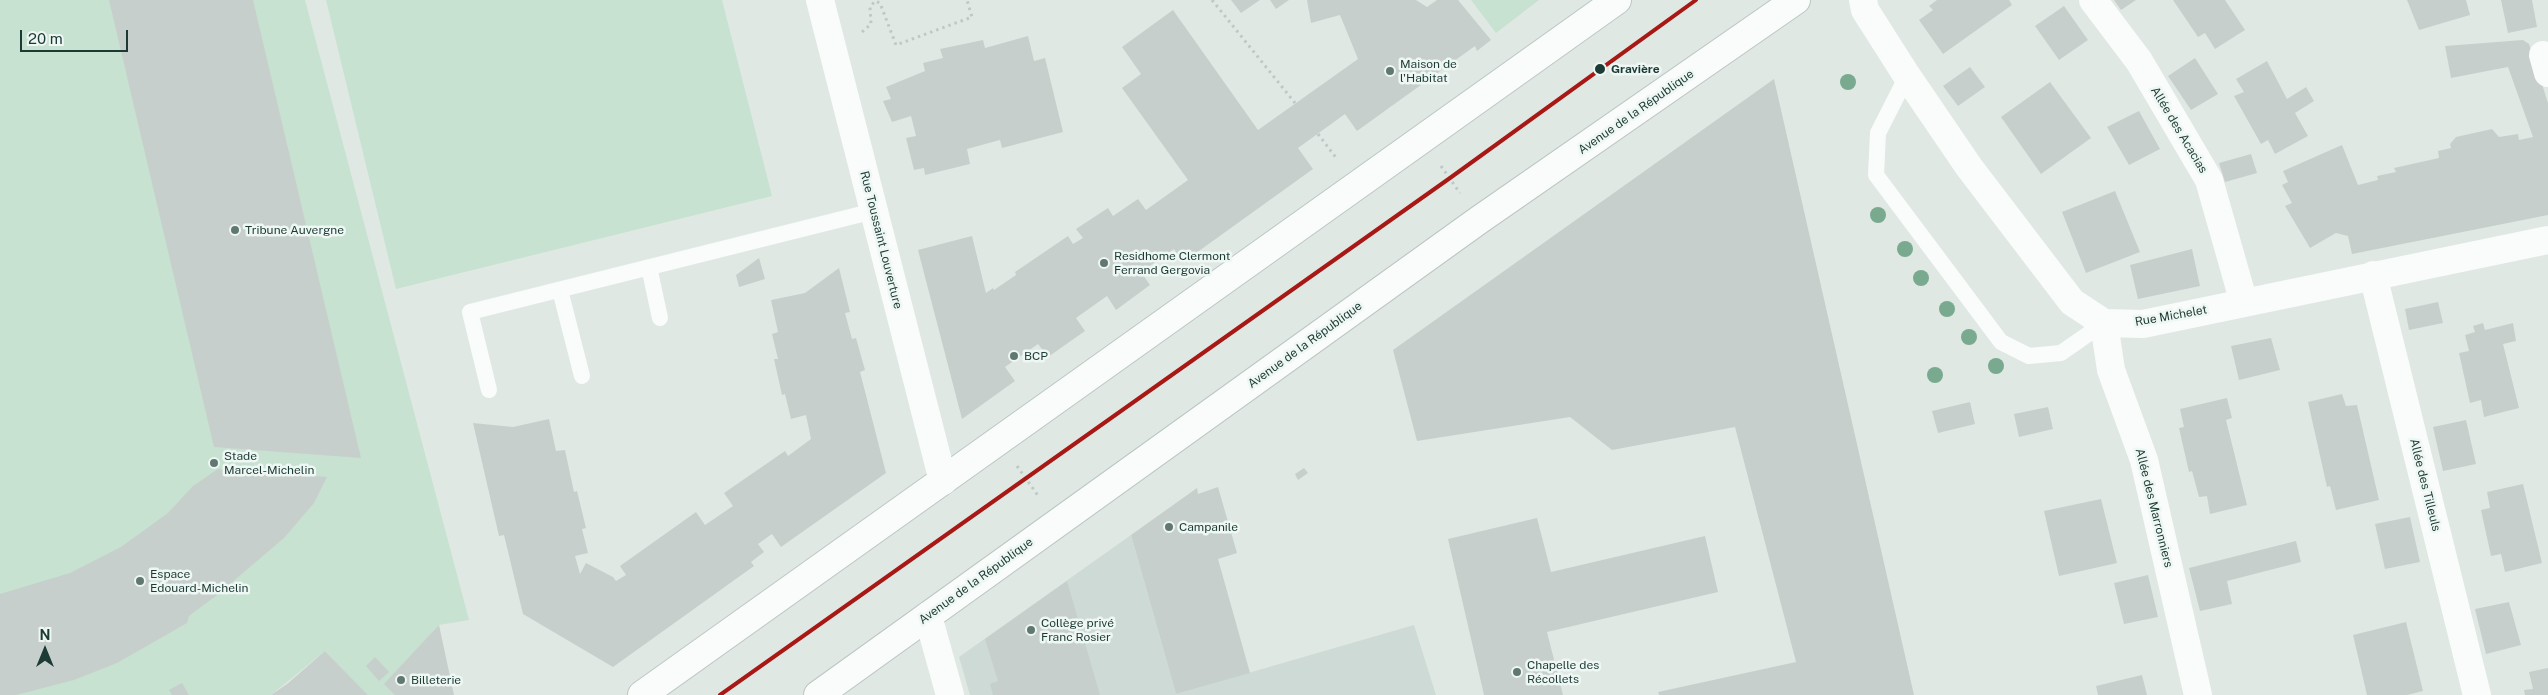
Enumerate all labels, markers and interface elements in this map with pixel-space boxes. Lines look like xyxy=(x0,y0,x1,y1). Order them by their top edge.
scale bar xyxy=(22,20,130,52)
text: 20 m xyxy=(28,30,63,47)
place label: Maison de l'Habitat xyxy=(1400,57,1457,85)
marker: Gravière xyxy=(1593,62,1607,76)
place label: Gravière xyxy=(1611,62,1660,76)
marker: Maison de l'Habitat xyxy=(1384,65,1396,77)
street label: Avenue de la République xyxy=(1576,67,1696,157)
street label: Allée des Acacias xyxy=(2148,84,2210,176)
street label: Rue Toussaint Louverture xyxy=(857,170,905,310)
place label: Tribune Auvergne xyxy=(245,223,344,237)
marker: Tribune Auvergne xyxy=(229,224,241,236)
place label: Residhome Clermont Ferrand Gergovia xyxy=(1114,249,1230,277)
marker: Residhome Clermont Ferrand Gergovia xyxy=(1098,257,1110,269)
street label: Avenue de la République xyxy=(1245,299,1365,391)
street label: Rue Michelet xyxy=(2134,303,2208,329)
place label: BCP xyxy=(1024,349,1048,363)
marker: BCP xyxy=(1008,350,1020,362)
street label: Allée des Tilleuls xyxy=(2407,437,2443,533)
street label: Allée des Marronniers xyxy=(2132,447,2176,569)
place label: Stade Marcel-Michelin xyxy=(224,449,314,477)
marker: Stade Marcel-Michelin xyxy=(208,457,220,469)
place label: Campanile xyxy=(1179,520,1238,534)
marker: Campanile xyxy=(1163,521,1175,533)
street label: Avenue de la République xyxy=(916,535,1036,627)
place label: Espace Edouard-Michelin xyxy=(150,567,248,595)
marker: Espace Edouard-Michelin xyxy=(134,575,146,587)
place label: Collège privé Franc Rosier xyxy=(1041,616,1114,644)
marker: Collège privé Franc Rosier xyxy=(1025,624,1037,636)
north arrow xyxy=(20,625,70,675)
text: N xyxy=(40,627,50,643)
place label: Chapelle des Récollets xyxy=(1527,658,1599,686)
marker: Chapelle des Récollets xyxy=(1511,666,1523,678)
place label: Billeterie xyxy=(411,673,461,687)
marker: Billeterie xyxy=(395,674,407,686)

